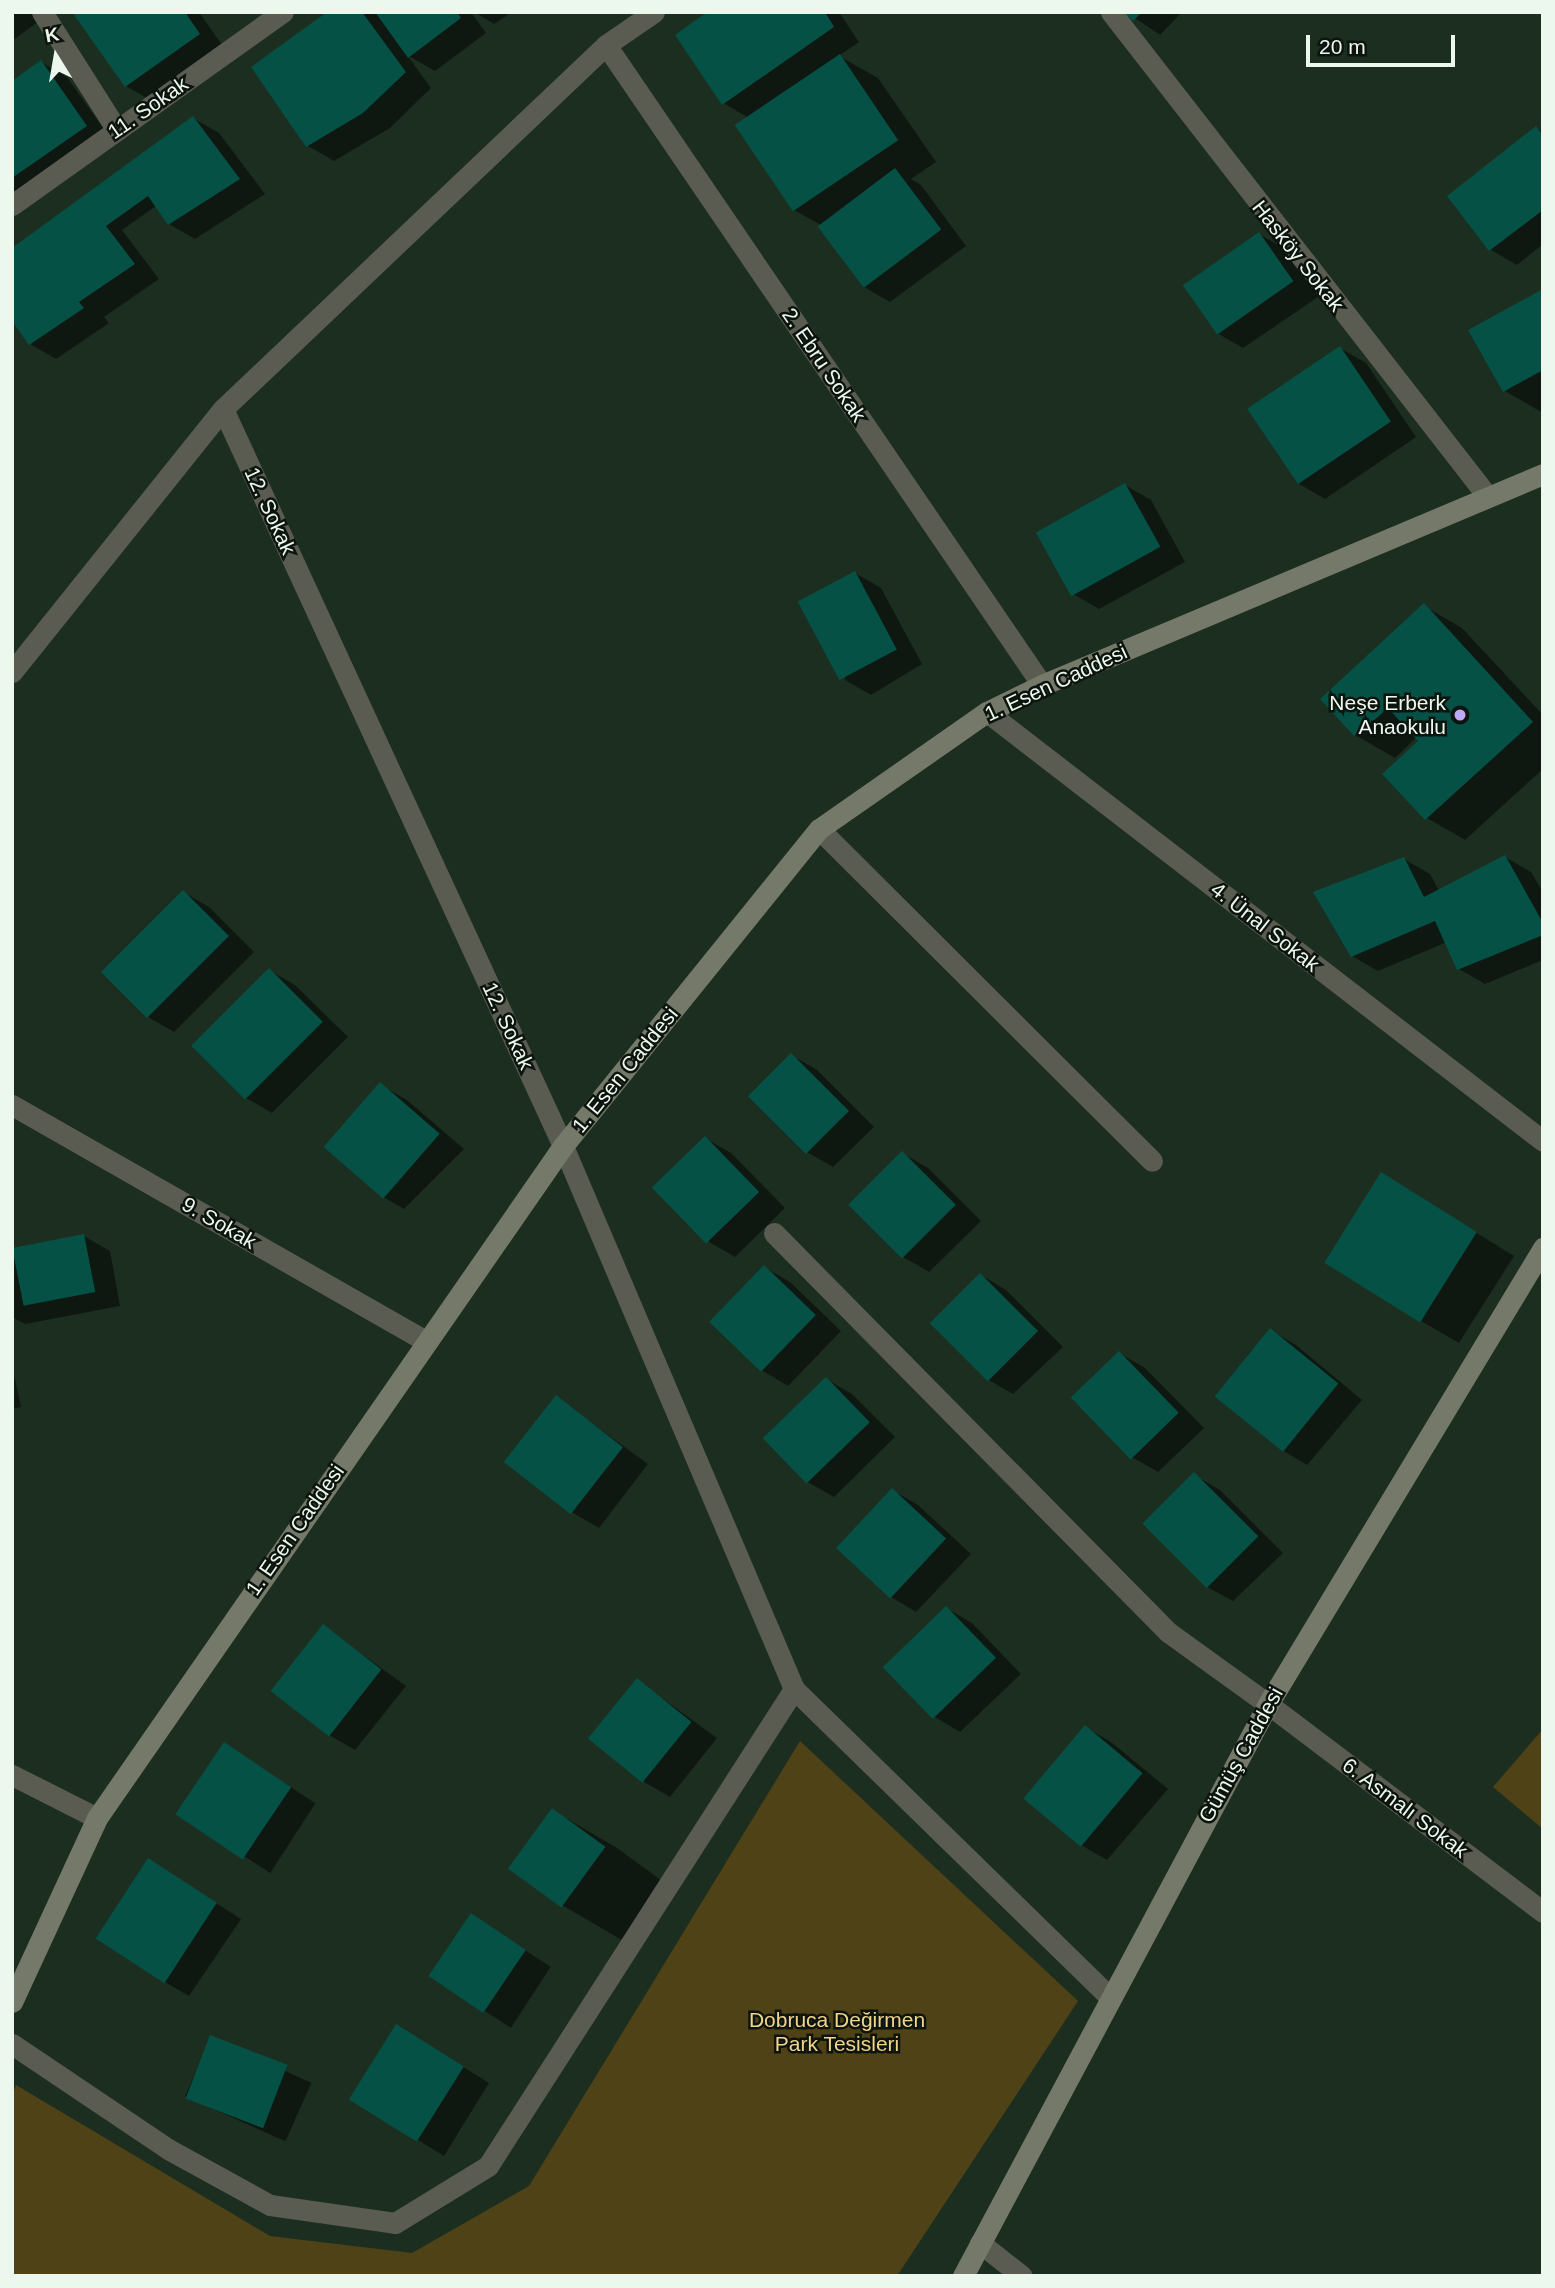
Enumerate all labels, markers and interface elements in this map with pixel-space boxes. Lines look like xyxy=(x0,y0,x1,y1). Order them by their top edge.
north arrow xyxy=(21,21,91,91)
scale bar xyxy=(1310,21,1459,65)
text: K xyxy=(43,23,61,47)
text: 20 m xyxy=(1319,35,1366,58)
street label: 11. Sokak xyxy=(103,71,193,145)
street label: Hasköy Sokak xyxy=(1247,195,1349,317)
street label: 2. Ebru Sokak xyxy=(777,303,871,427)
street label: 12. Sokak xyxy=(239,463,301,559)
street label: 1. Esen Caddesi xyxy=(981,639,1131,727)
place label: Neşe Erberk Anaokulu xyxy=(1329,690,1446,740)
marker: Neşe Erberk Anaokulu xyxy=(1452,707,1468,723)
street label: 4. Ünal Sokak xyxy=(1206,877,1324,977)
street label: 12. Sokak xyxy=(477,978,539,1074)
street label: 1. Esen Caddesi xyxy=(567,1002,683,1138)
street label: 9. Sokak xyxy=(177,1192,261,1254)
street label: 1. Esen Caddesi xyxy=(240,1460,350,1600)
street label: Gümüş Caddesi xyxy=(1193,1683,1289,1827)
street label: 6. Asmalı Sokak xyxy=(1337,1752,1473,1864)
park label: Dobruca Değirmen Park Tesisleri xyxy=(749,2007,925,2057)

